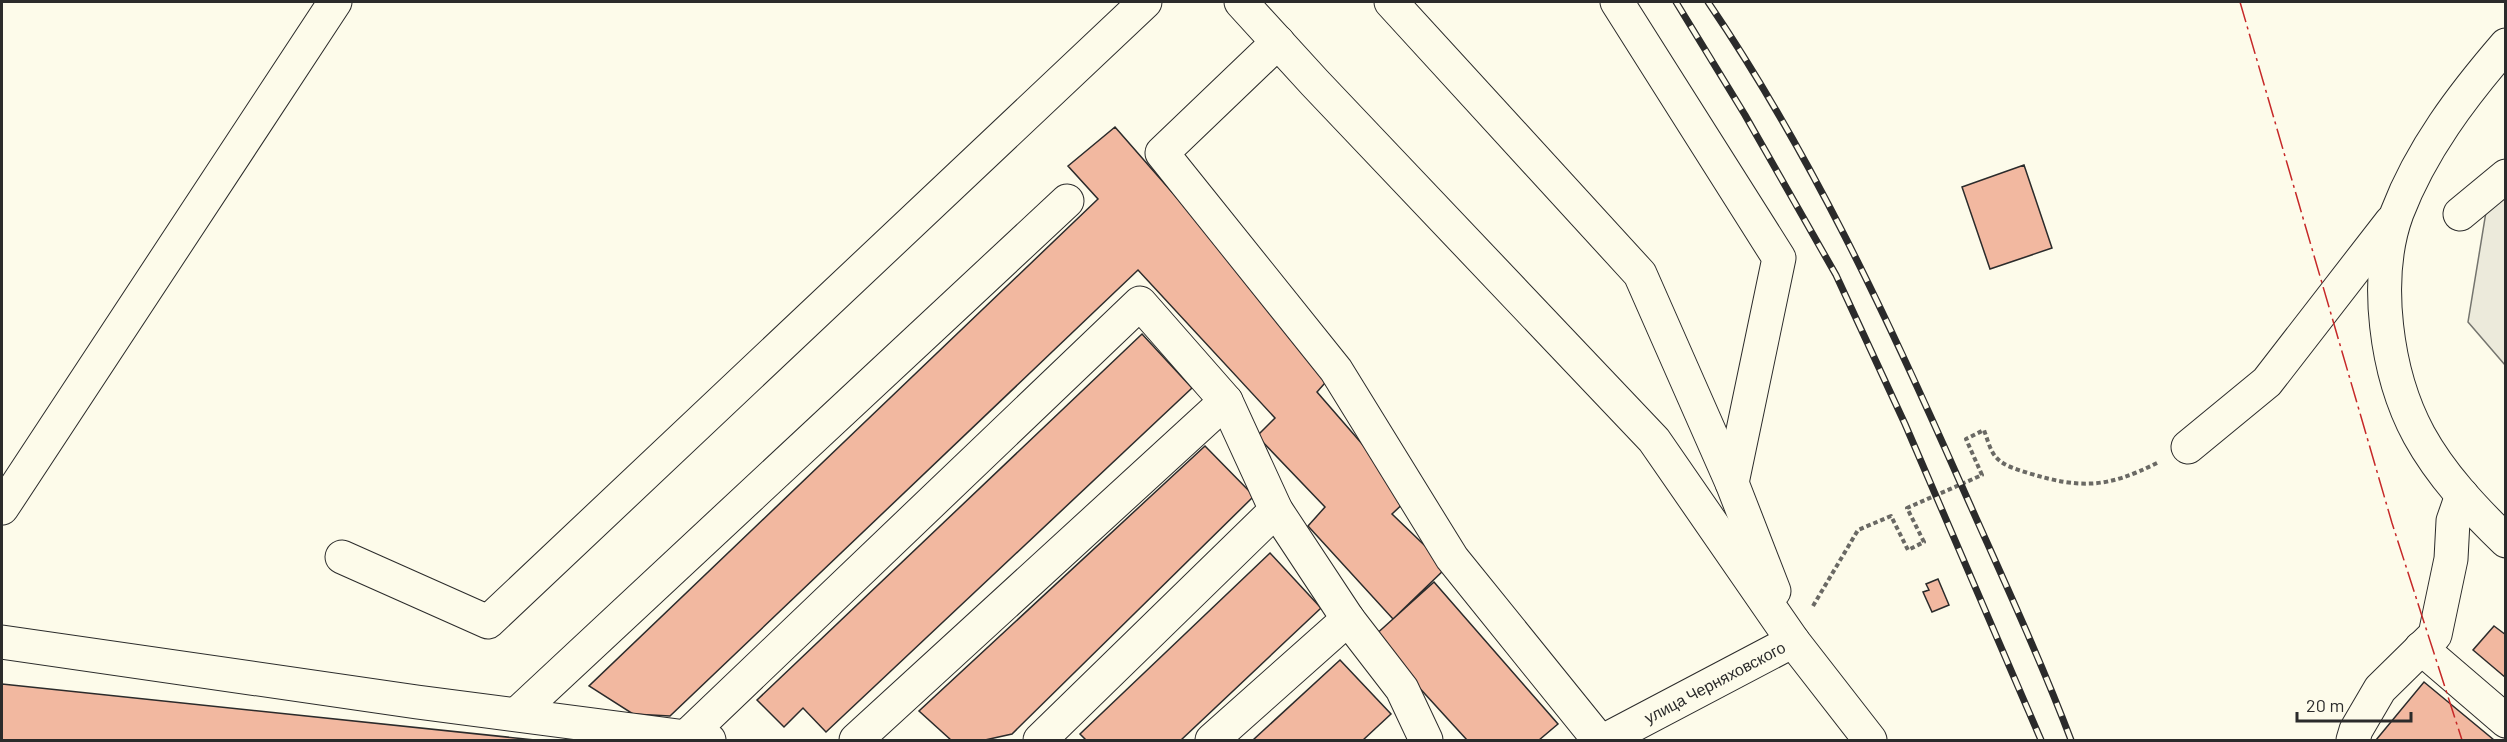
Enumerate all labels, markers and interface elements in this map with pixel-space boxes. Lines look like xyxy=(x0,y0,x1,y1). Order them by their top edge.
street label: улица Черняховского xyxy=(1641,637,1788,727)
scale bar xyxy=(2297,685,2411,723)
text: 20 m xyxy=(2306,694,2344,716)

